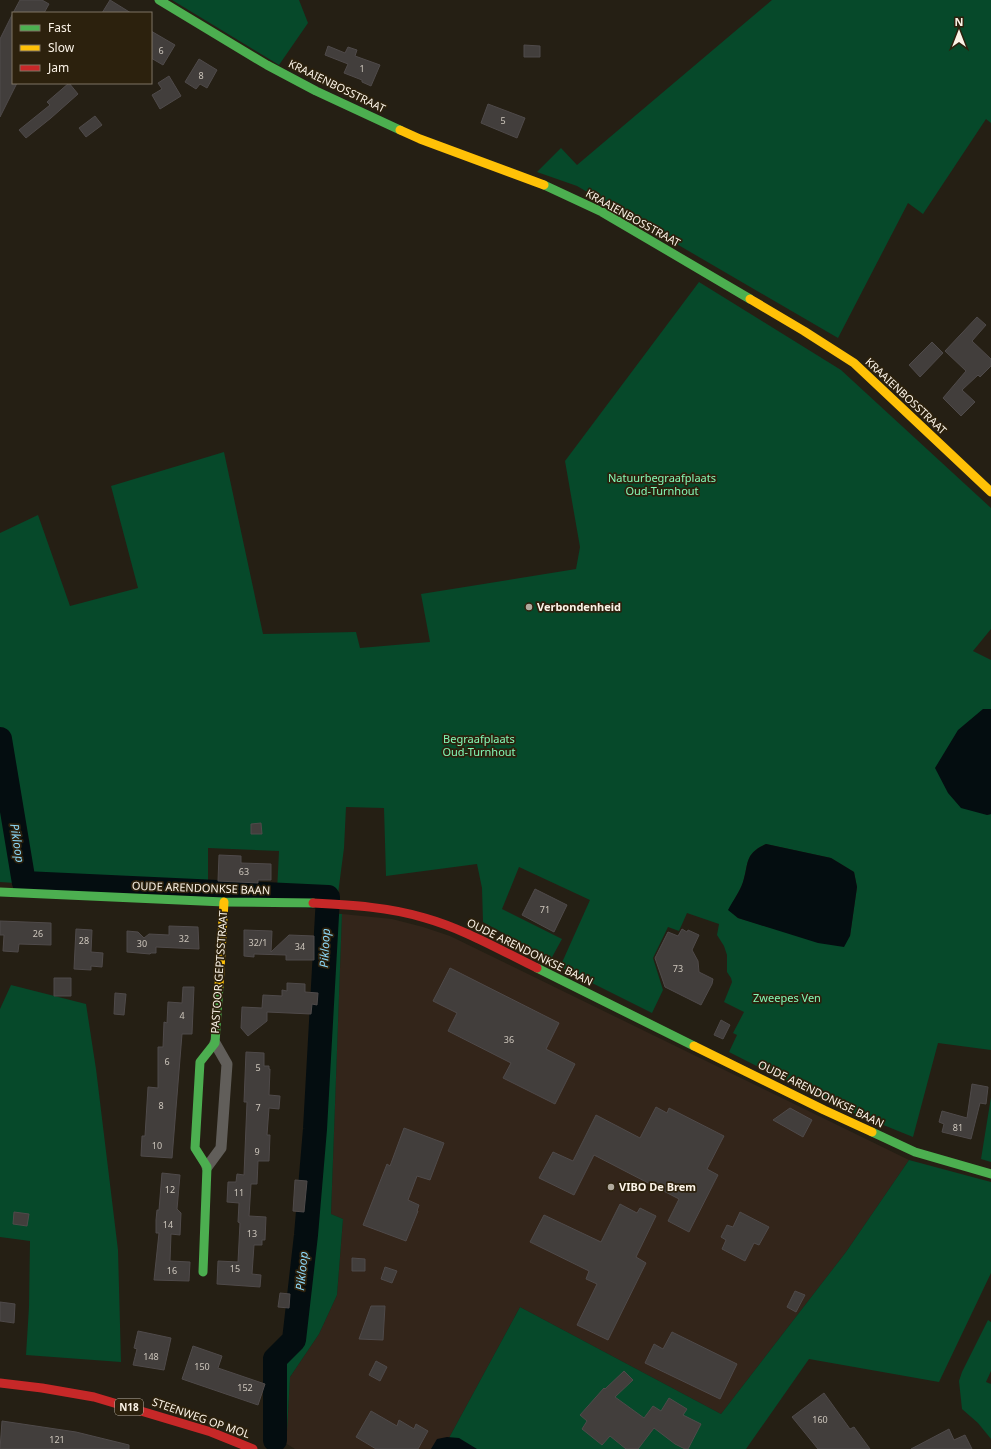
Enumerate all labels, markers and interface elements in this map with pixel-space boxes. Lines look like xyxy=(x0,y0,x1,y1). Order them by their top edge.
legend xyxy=(12,12,152,84)
north arrow xyxy=(939,12,979,52)
text: N xyxy=(955,14,963,29)
text: Fast xyxy=(48,19,72,36)
text: Slow xyxy=(48,39,75,56)
house number: 6 xyxy=(158,44,164,57)
street label: KRAAIENBOSSTRAAT xyxy=(286,56,388,116)
text: Jam xyxy=(47,59,69,76)
house number: 1 xyxy=(359,62,365,75)
house number: 8 xyxy=(198,69,204,82)
house number: 5 xyxy=(500,114,506,127)
street label: KRAAIENBOSSTRAAT xyxy=(583,185,683,250)
street label: KRAAIENBOSSTRAAT xyxy=(862,354,950,437)
park label: Natuurbegraafplaats Oud-Turnhout xyxy=(608,470,716,498)
place label: Verbondenheid xyxy=(537,599,621,614)
marker: Verbondenheid xyxy=(524,602,534,612)
park label: Begraafplaats Oud-Turnhout xyxy=(442,731,516,759)
water label: Pikloop xyxy=(6,822,29,864)
house number: 63 xyxy=(239,865,249,878)
street label: OUDE ARENDONKSE BAAN xyxy=(132,878,270,897)
house number: 71 xyxy=(540,903,550,916)
street label: PASTOOR GEPTSSTRAAT xyxy=(207,910,230,1034)
street label: OUDE ARENDONKSE BAAN xyxy=(465,914,596,989)
house number: 26 xyxy=(33,927,43,940)
water label: Pikloop xyxy=(315,928,334,968)
house number: 32 xyxy=(179,932,189,945)
house number: 28 xyxy=(79,934,89,947)
house number: 32/1 xyxy=(249,936,267,949)
house number: 30 xyxy=(137,937,147,950)
house number: 34 xyxy=(295,940,305,953)
house number: 73 xyxy=(673,962,683,975)
park label: Zweepes Ven xyxy=(753,990,821,1005)
house number: 4 xyxy=(179,1009,185,1022)
house number: 36 xyxy=(504,1033,514,1046)
house number: 6 xyxy=(164,1055,170,1068)
street label: OUDE ARENDONKSE BAAN xyxy=(756,1056,887,1131)
house number: 5 xyxy=(255,1061,261,1074)
house number: 8 xyxy=(158,1099,164,1112)
house number: 7 xyxy=(255,1101,261,1114)
house number: 81 xyxy=(953,1121,963,1134)
house number: 10 xyxy=(152,1139,162,1152)
house number: 9 xyxy=(254,1145,260,1158)
place label: VIBO De Brem xyxy=(619,1179,696,1194)
marker: VIBO De Brem xyxy=(606,1182,616,1192)
house number: 12 xyxy=(165,1183,175,1196)
house number: 11 xyxy=(234,1186,244,1199)
house number: 14 xyxy=(163,1218,173,1231)
house number: 13 xyxy=(247,1227,257,1240)
water label: Pikloop xyxy=(291,1250,312,1291)
house number: 15 xyxy=(230,1262,240,1275)
house number: 16 xyxy=(167,1264,177,1277)
house number: 148 xyxy=(143,1350,159,1363)
house number: 150 xyxy=(194,1360,210,1373)
house number: 152 xyxy=(237,1381,253,1394)
street label: STEENWEG OP MOL xyxy=(150,1394,252,1441)
road number: N18 xyxy=(115,1399,143,1415)
house number: 160 xyxy=(812,1413,828,1426)
house number: 121 xyxy=(49,1433,65,1446)

